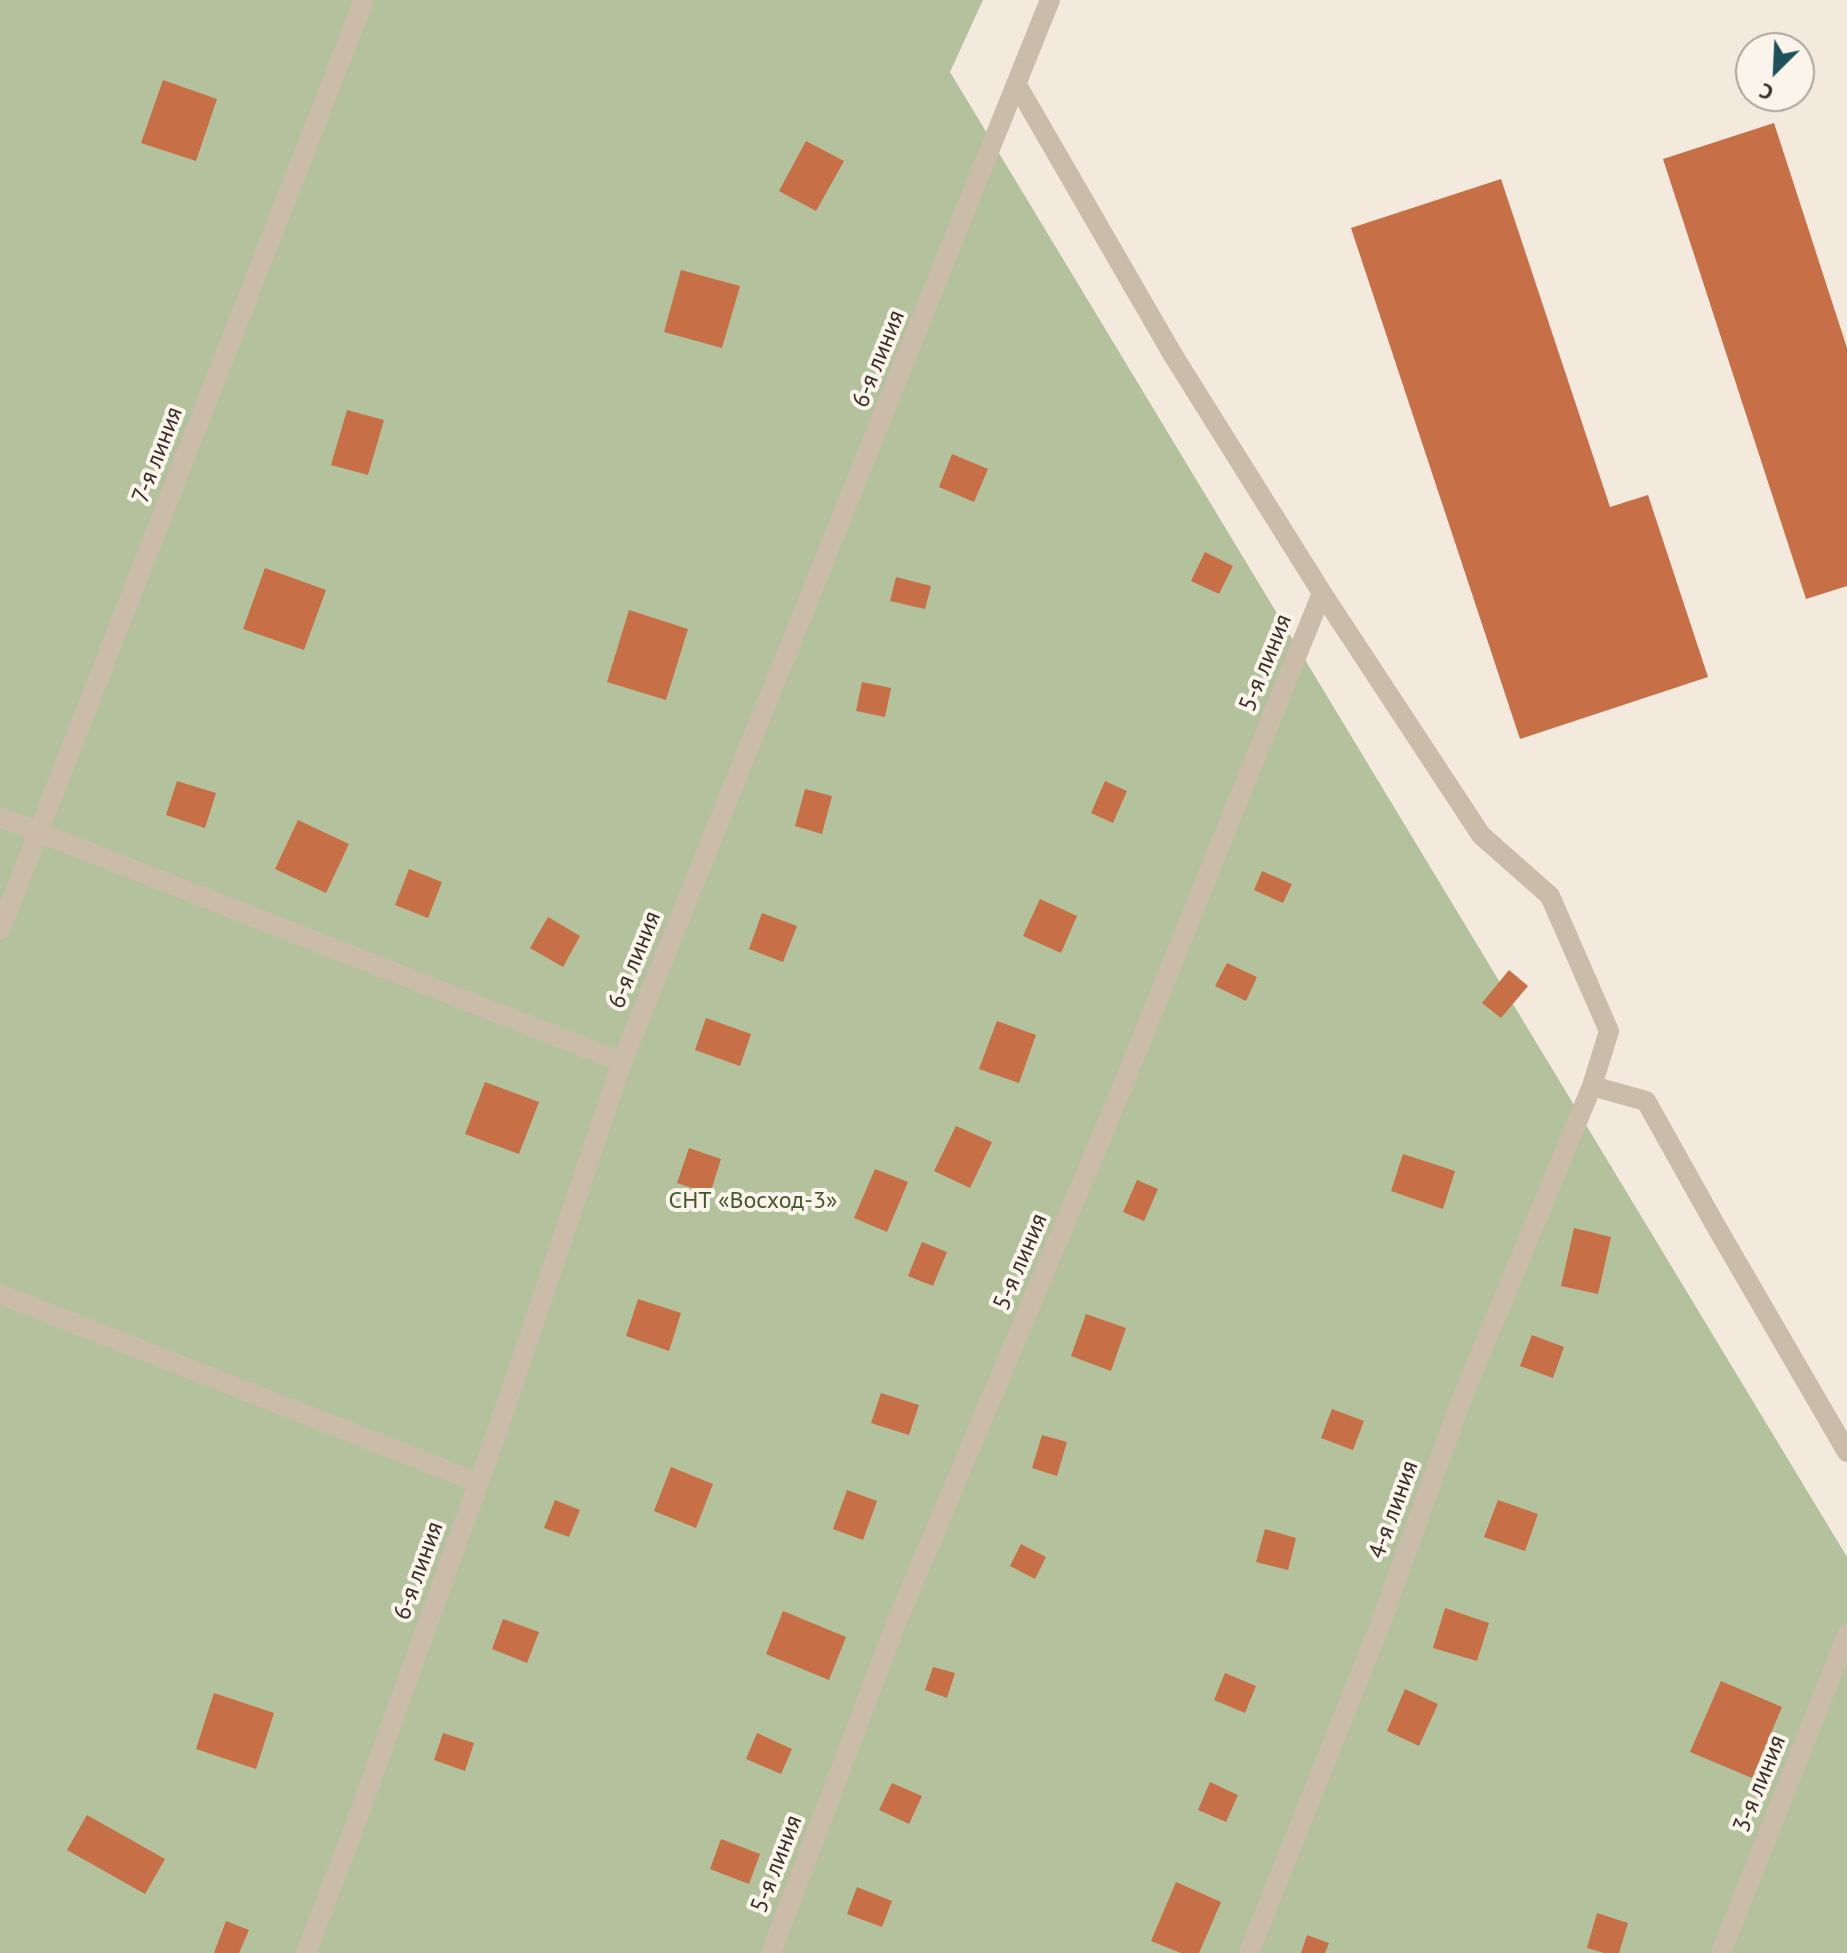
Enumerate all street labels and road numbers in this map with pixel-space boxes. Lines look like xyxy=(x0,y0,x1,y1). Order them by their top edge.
street label: 6-я линия xyxy=(847,306,911,412)
street label: 7-я линия xyxy=(127,403,189,507)
street label: 5-я линия xyxy=(1234,610,1298,716)
street label: 6-я линия xyxy=(603,907,667,1013)
street label: 5-я линия xyxy=(988,1209,1054,1315)
street label: 4-я линия xyxy=(1363,1457,1425,1563)
street label: 6-я линия xyxy=(388,1518,450,1624)
street label: 3-я линия xyxy=(1728,1731,1792,1837)
street label: 5-я линия xyxy=(745,1811,809,1917)

